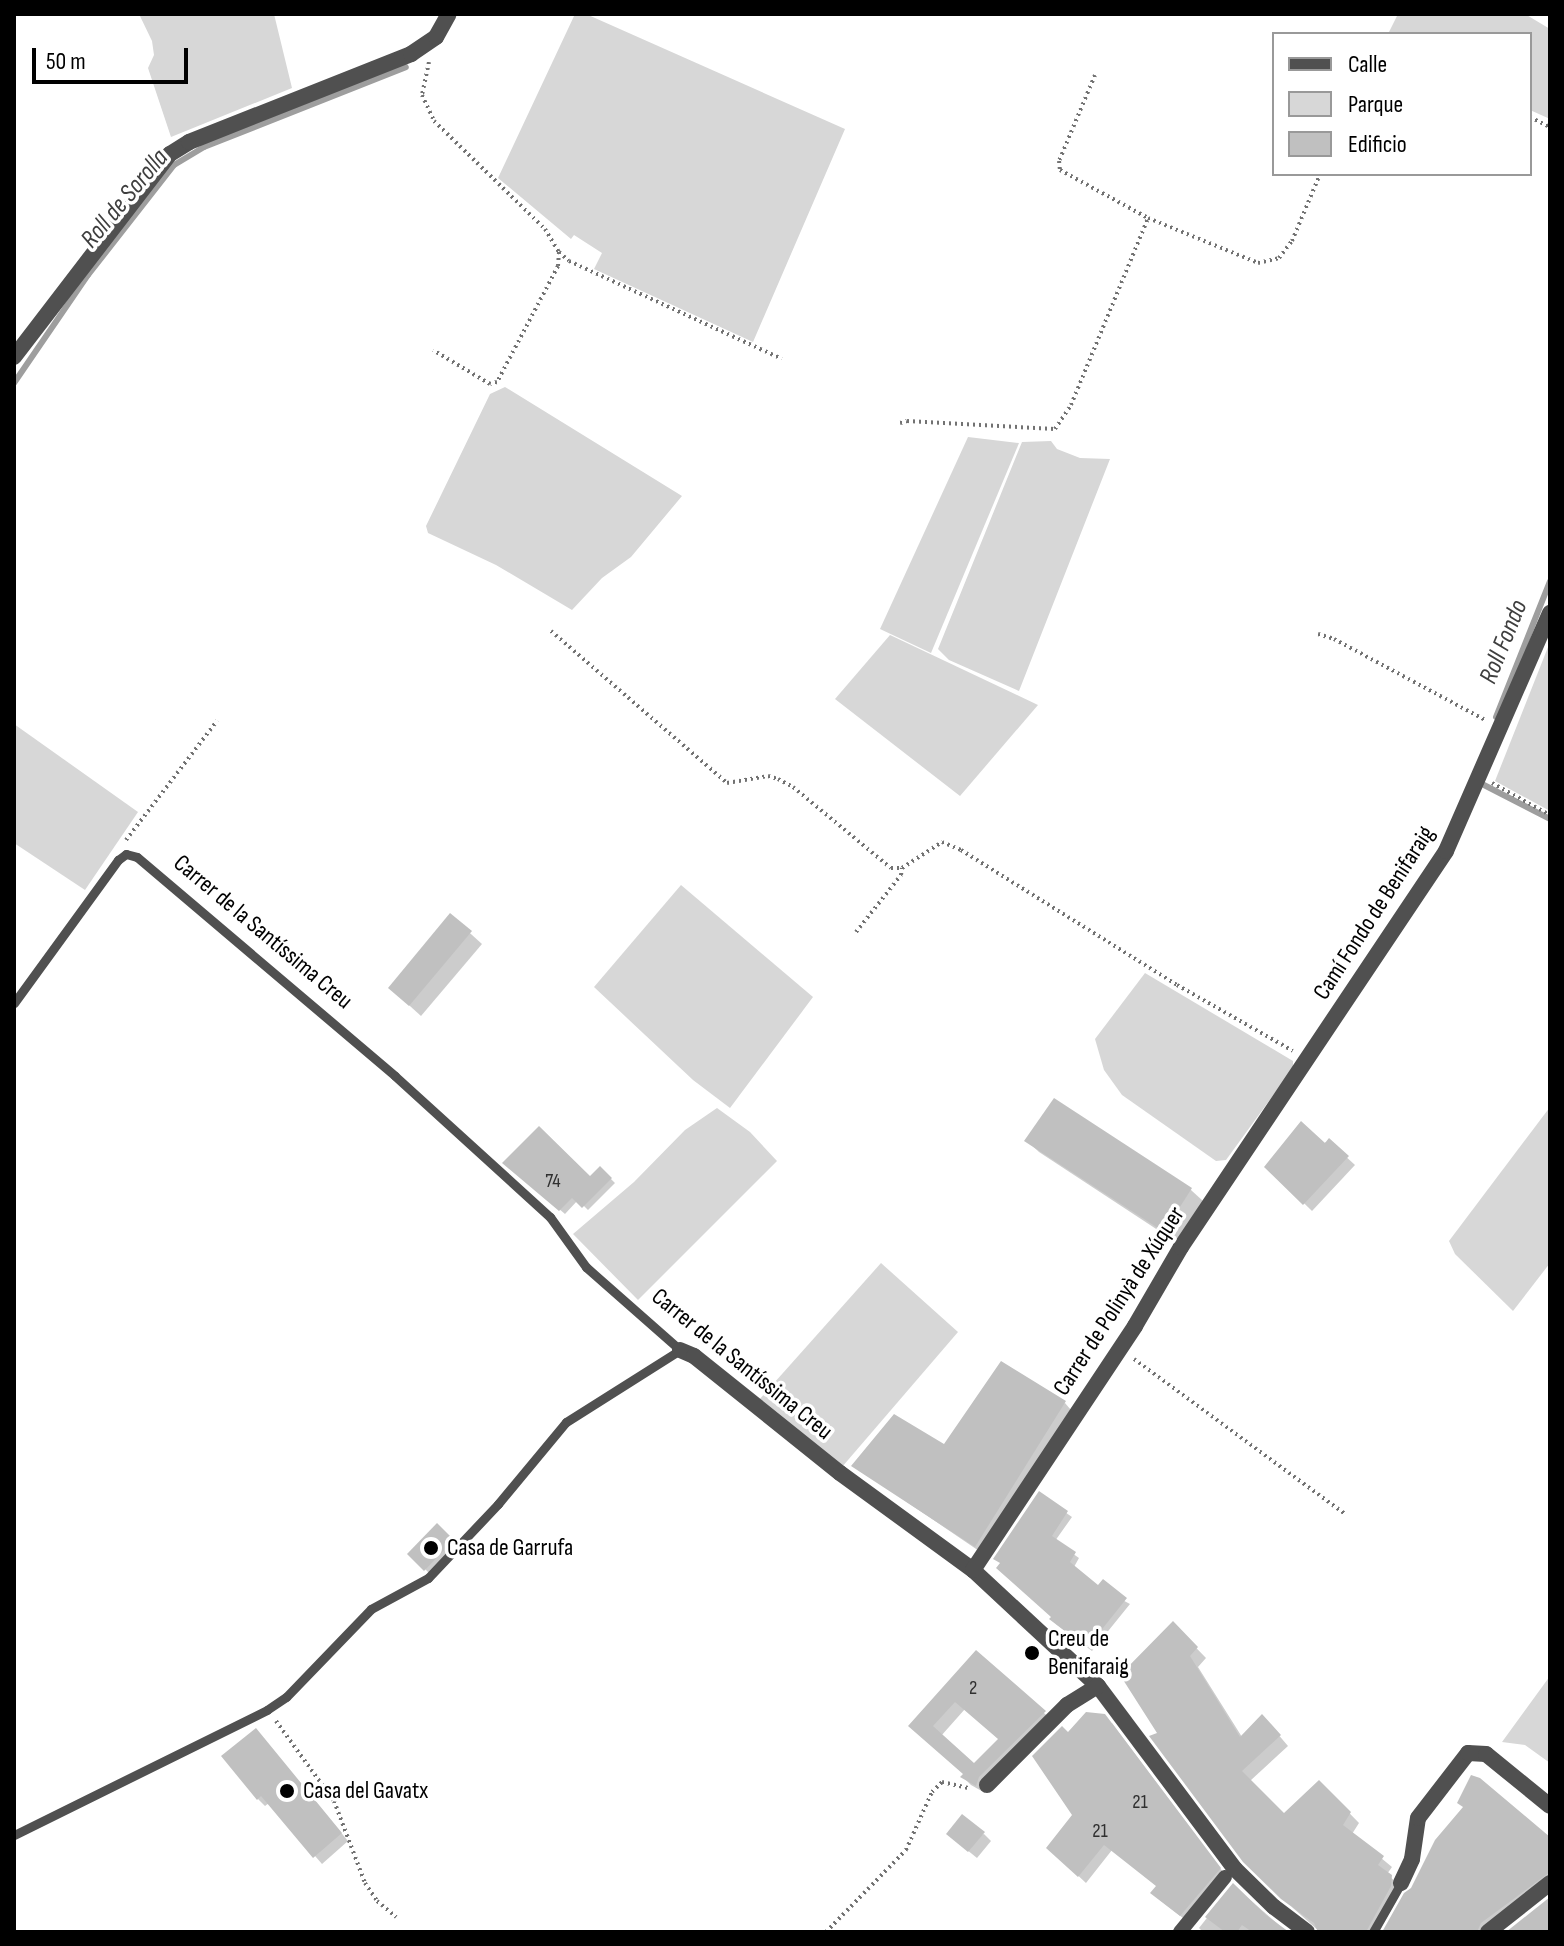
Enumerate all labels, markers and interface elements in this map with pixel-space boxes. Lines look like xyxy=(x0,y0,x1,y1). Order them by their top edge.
scale bar xyxy=(36,32,192,82)
legend xyxy=(1272,32,1532,176)
text: 50 m xyxy=(46,47,86,76)
text: Calle xyxy=(1348,50,1387,79)
text: Parque xyxy=(1348,90,1403,119)
text: Edificio xyxy=(1348,130,1407,159)
water label: Roll de Sorolla xyxy=(75,143,175,255)
water label: Roll Fondo xyxy=(1473,596,1535,688)
street label: Camí Fondo de Benifaraig xyxy=(1307,821,1441,1005)
street label: Carrer de la Santíssima Creu xyxy=(168,849,358,1015)
house number: 74 xyxy=(545,1169,561,1193)
street label: Carrer de Polinyà de Xúquer xyxy=(1047,1201,1191,1401)
street label: Carrer de la Santíssima Creu xyxy=(646,1282,838,1446)
place label: Casa de Garrufa xyxy=(447,1534,573,1562)
marker: Casa de Garrufa xyxy=(422,1539,440,1557)
place label: Creu de Benifaraig xyxy=(1048,1625,1129,1681)
marker: Creu de Benifaraig xyxy=(1023,1644,1041,1662)
house number: 2 xyxy=(969,1676,977,1700)
place label: Casa del Gavatx xyxy=(303,1777,428,1805)
marker: Casa del Gavatx xyxy=(278,1782,296,1800)
house number: 21 xyxy=(1132,1790,1148,1814)
house number: 21 xyxy=(1092,1819,1108,1843)

